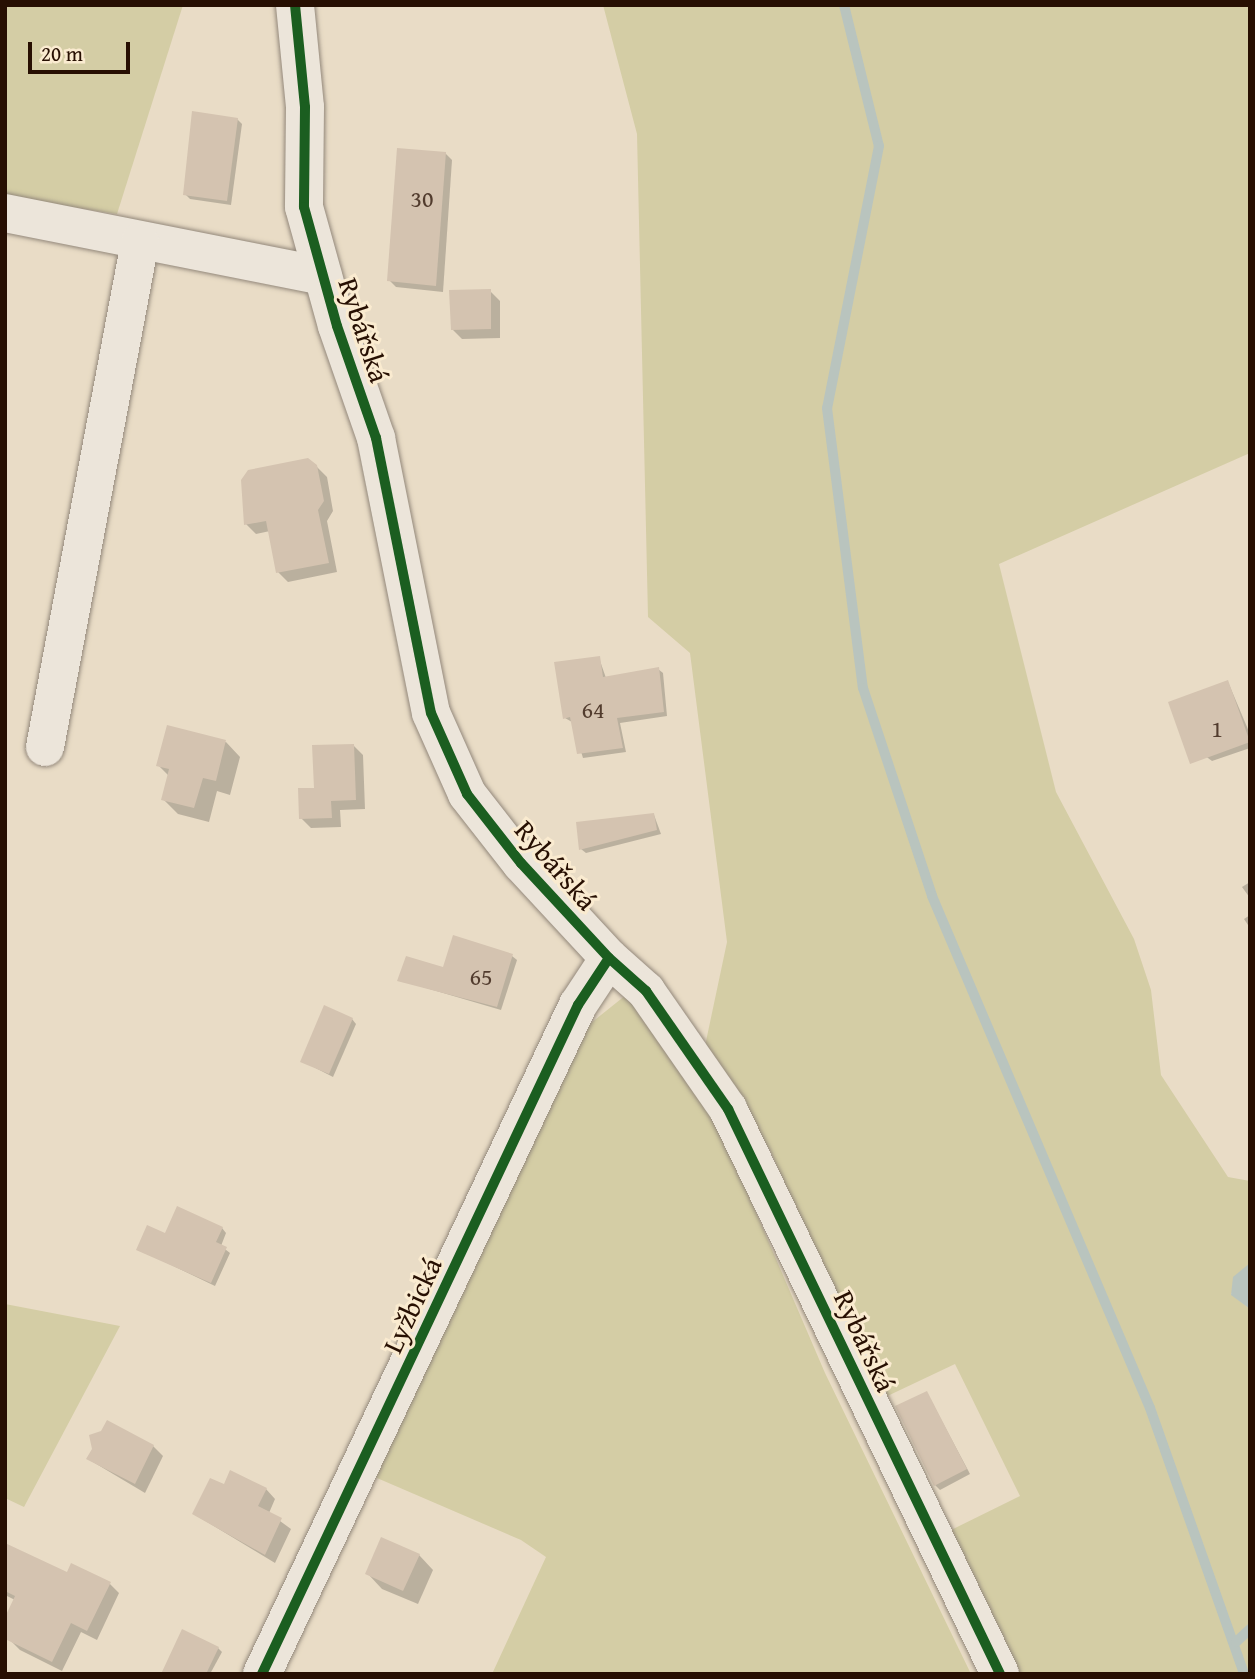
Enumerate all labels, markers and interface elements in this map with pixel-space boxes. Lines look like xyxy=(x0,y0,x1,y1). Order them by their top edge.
scale bar xyxy=(32,28,133,72)
text: 20 m xyxy=(41,38,83,69)
house number: 30 xyxy=(410,185,434,213)
street label: Rybářská xyxy=(331,273,397,387)
house number: 64 xyxy=(581,696,605,724)
house number: 1 xyxy=(1211,715,1223,743)
street label: Rybářská xyxy=(508,813,604,917)
house number: 65 xyxy=(469,963,493,991)
street label: Lyžbická xyxy=(375,1252,449,1358)
street label: Rybářská xyxy=(827,1285,903,1397)

